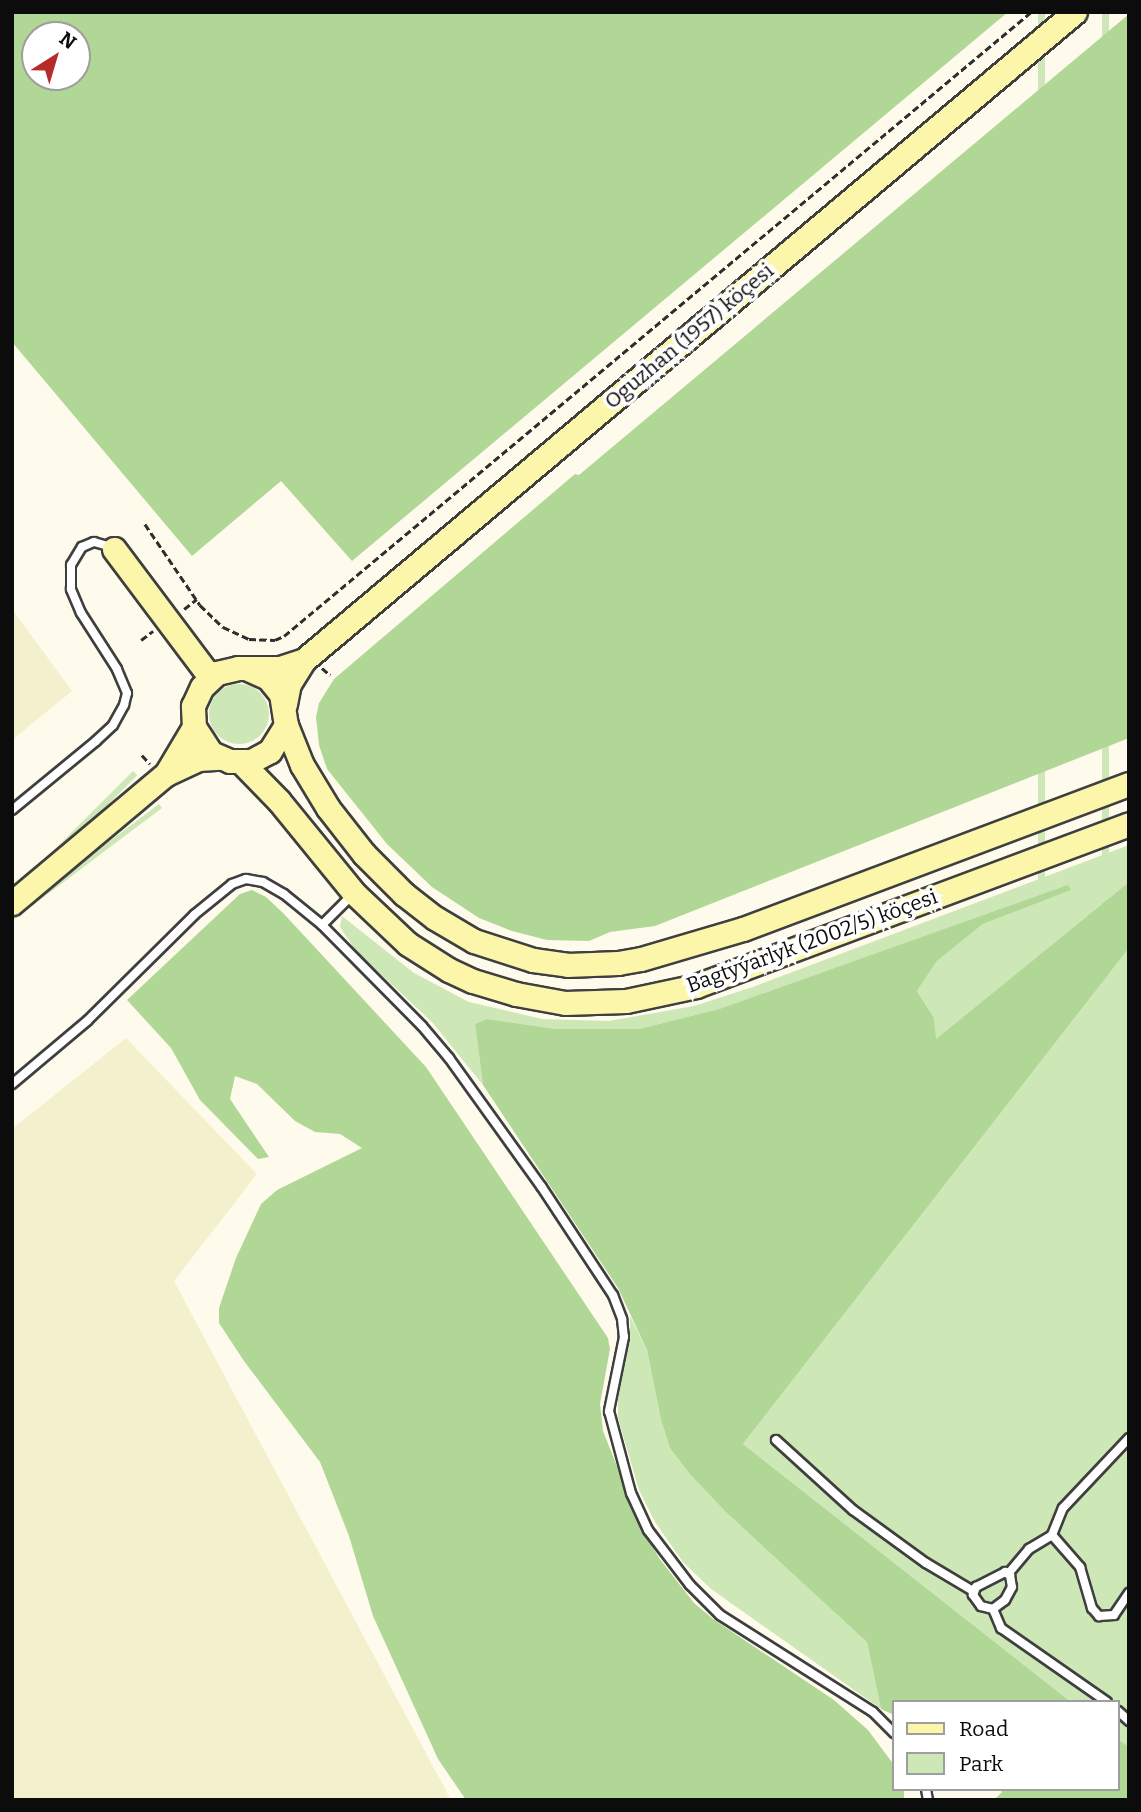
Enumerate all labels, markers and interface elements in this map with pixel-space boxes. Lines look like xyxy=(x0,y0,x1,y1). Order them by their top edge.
north arrow xyxy=(21,21,91,91)
text: N xyxy=(55,27,81,54)
street label: Oguzhan (1957) köçesi xyxy=(599,258,779,414)
street label: Bagtyýarlyk (2002/5) köçesi xyxy=(683,884,941,998)
legend xyxy=(892,1700,1120,1791)
text: Road xyxy=(959,1716,1008,1742)
text: Park xyxy=(959,1751,1003,1777)

